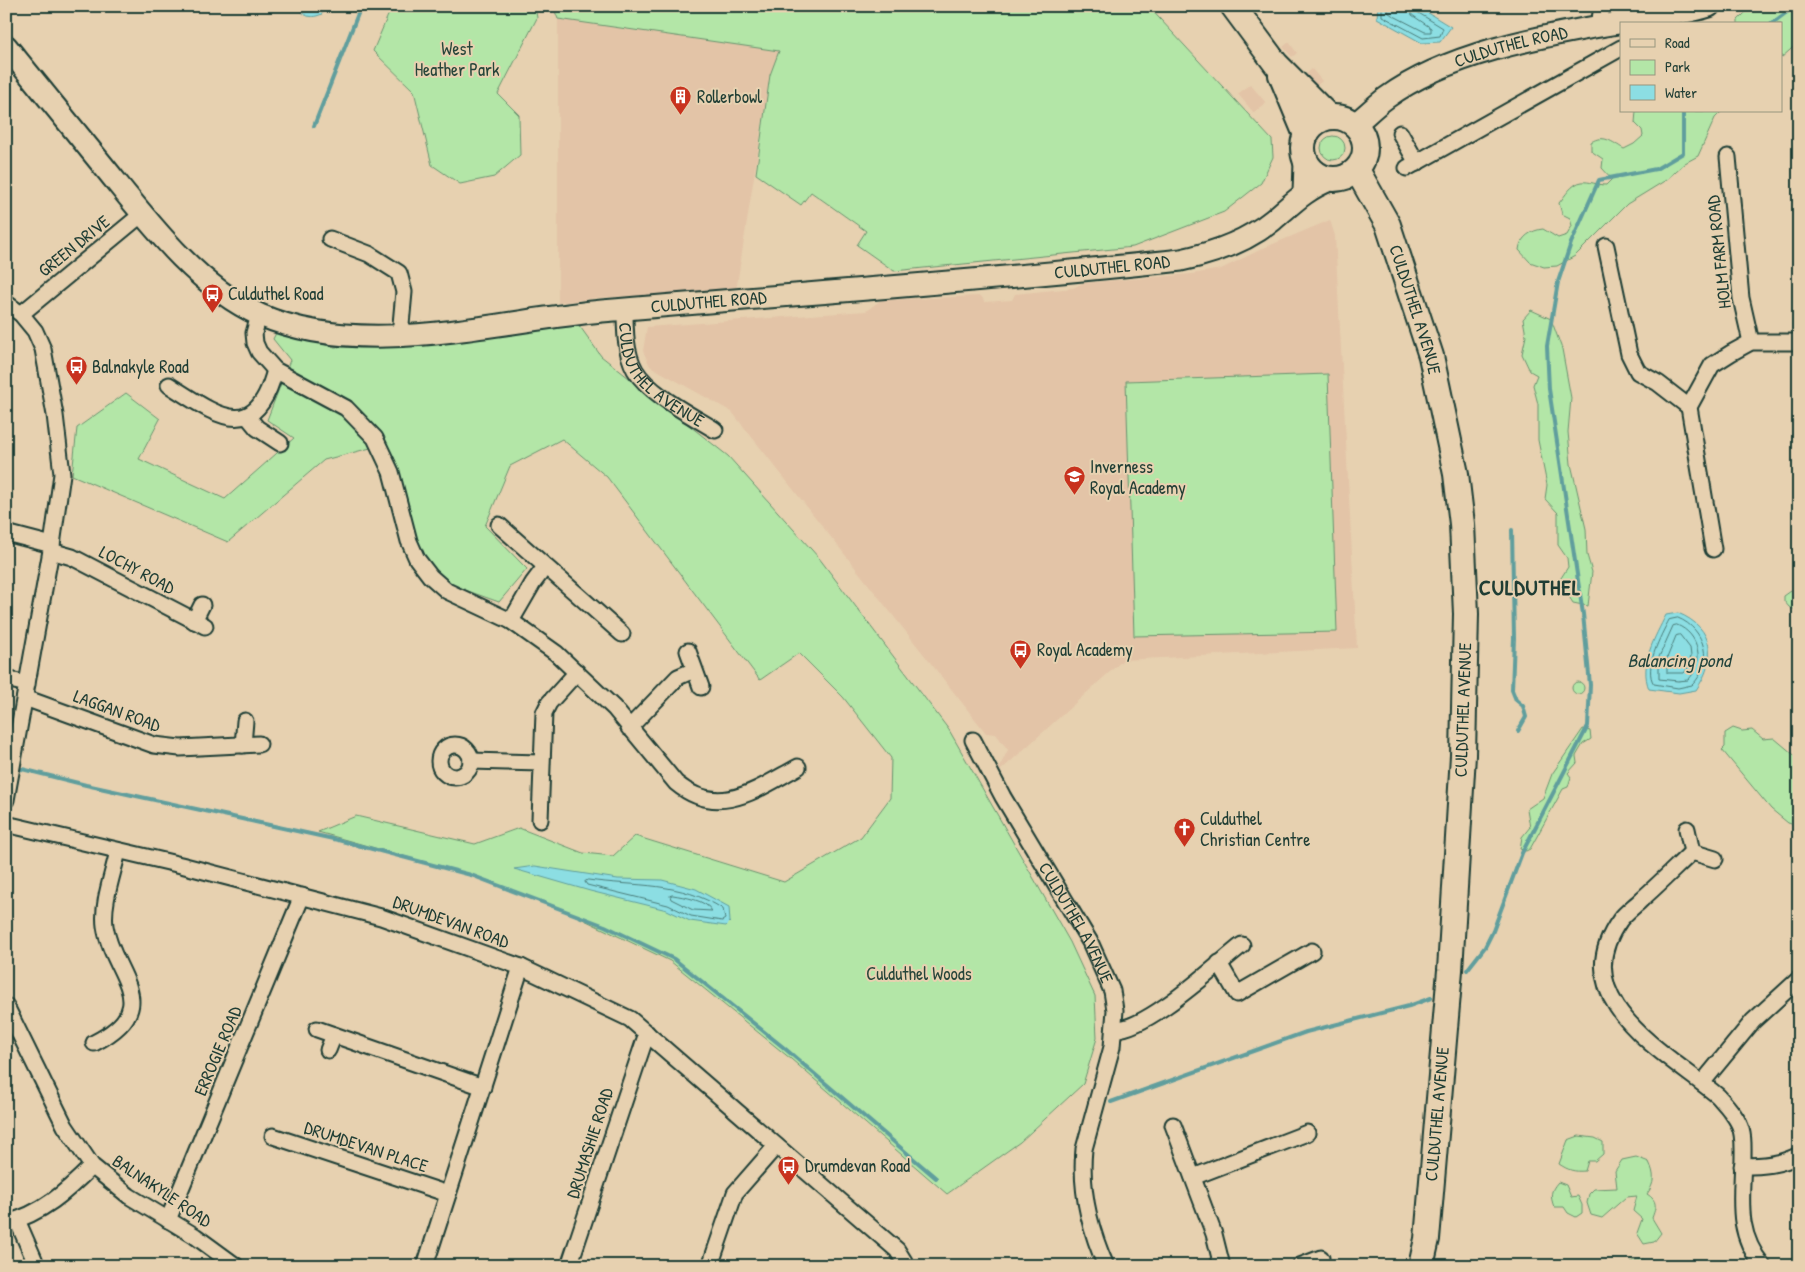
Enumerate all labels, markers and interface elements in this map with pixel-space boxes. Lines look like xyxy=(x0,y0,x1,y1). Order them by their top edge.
street label: CULDUTHEL ROAD xyxy=(1450,19,1570,73)
legend xyxy=(1620,22,1782,112)
text: Road xyxy=(1665,32,1690,53)
park label: West Heather Park xyxy=(415,36,500,82)
text: Park xyxy=(1665,56,1690,77)
text: Water xyxy=(1665,82,1697,103)
place label: Rollerbowl xyxy=(697,84,762,109)
building icon: Rollerbowl xyxy=(669,85,693,116)
street label: HOLM FARM ROAD xyxy=(1700,194,1737,310)
street label: GREEN DRIVE xyxy=(33,209,115,282)
street label: CULDUTHEL AVENUE xyxy=(1383,241,1448,377)
street label: CULDUTHEL ROAD xyxy=(1053,248,1172,285)
place label: Culduthel Road xyxy=(228,281,323,306)
bus stop icon: Culduthel Road xyxy=(200,282,224,313)
street label: CULDUTHEL ROAD xyxy=(650,284,768,319)
street label: CULDUTHEL AVENUE xyxy=(613,322,709,433)
place label: Balnakyle Road xyxy=(92,354,189,379)
bus stop icon: Balnakyle Road xyxy=(64,355,88,386)
place label: Inverness Royal Academy xyxy=(1090,454,1186,500)
school or university icon: Inverness Royal Academy xyxy=(1062,465,1086,496)
street label: LOCHY ROAD xyxy=(95,539,180,600)
district label: CULDUTHEL xyxy=(1479,572,1581,602)
place label: Royal Academy xyxy=(1037,637,1133,662)
bus stop icon: Royal Academy xyxy=(1009,638,1033,669)
street label: CULDUTHEL AVENUE xyxy=(1448,642,1477,778)
water label: Balancing pond xyxy=(1628,647,1733,673)
street label: LAGGAN ROAD xyxy=(70,683,165,738)
place label: Culduthel Christian Centre xyxy=(1200,806,1310,852)
church icon: Culduthel Christian Centre xyxy=(1172,817,1196,848)
street label: CULDUTHEL AVENUE xyxy=(1033,857,1120,987)
street label: DRUMDEVAN ROAD xyxy=(390,889,513,954)
park label: Culduthel Woods xyxy=(866,961,972,986)
street label: ERROGIE ROAD xyxy=(188,1002,248,1099)
street label: CULDUTHEL AVENUE xyxy=(1418,1046,1455,1182)
street label: DRUMASHIE ROAD xyxy=(560,1084,619,1201)
street label: DRUMDEVAN PLACE xyxy=(301,1115,431,1178)
street label: BALNAKYLE ROAD xyxy=(108,1148,217,1233)
place label: Drumdevan Road xyxy=(805,1153,910,1178)
bus stop icon: Drumdevan Road xyxy=(777,1154,801,1185)

